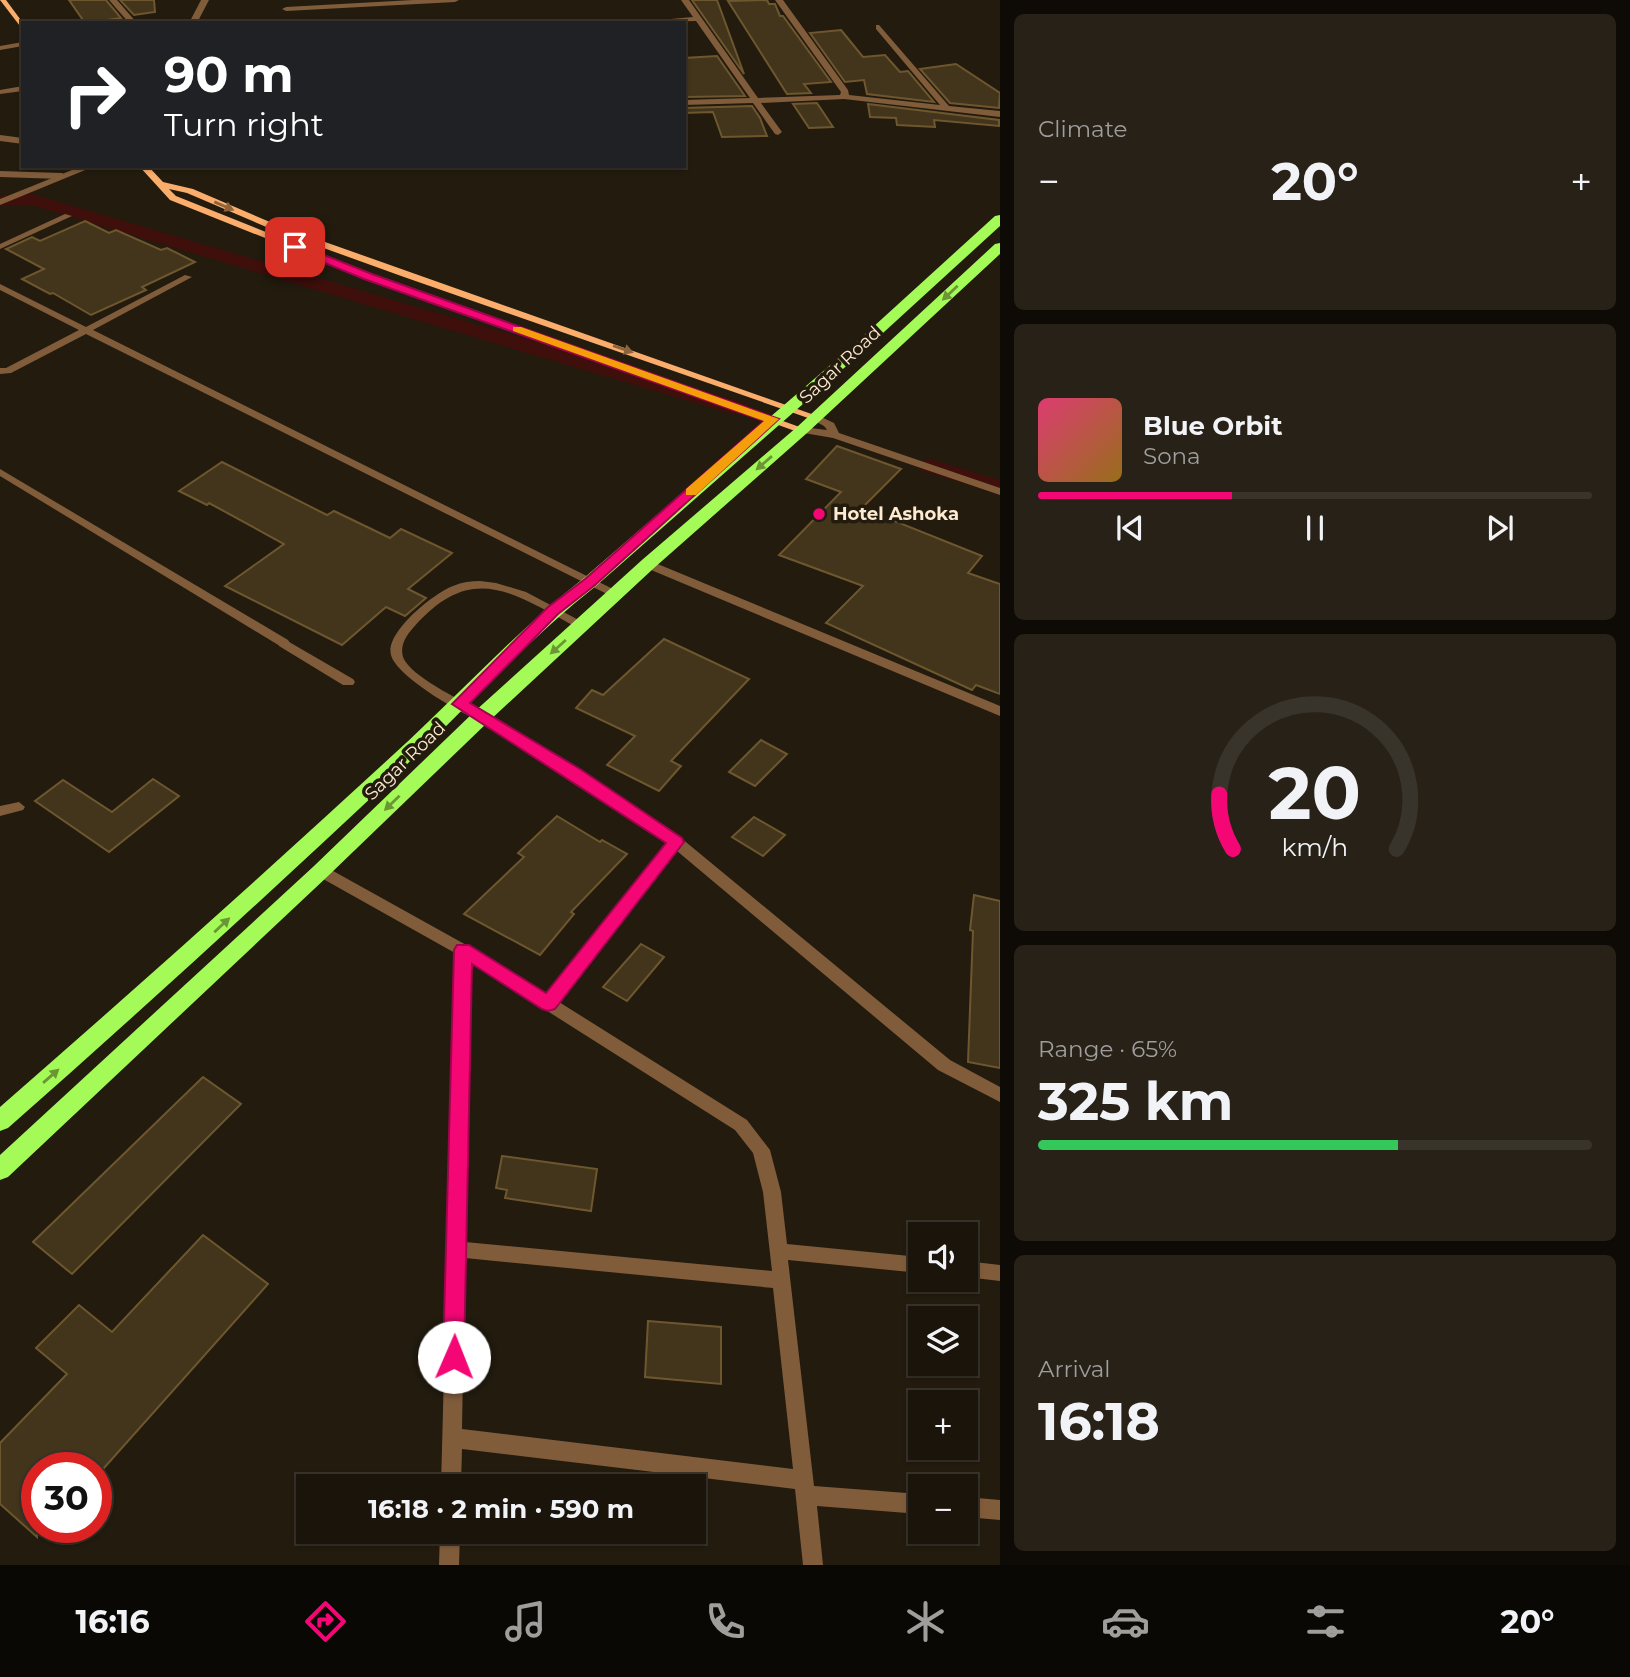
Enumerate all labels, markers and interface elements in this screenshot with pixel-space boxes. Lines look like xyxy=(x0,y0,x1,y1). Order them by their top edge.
text: 90 m xyxy=(164,45,294,104)
icon: right xyxy=(49,49,140,140)
text: Turn right xyxy=(164,105,324,144)
text: Climate xyxy=(1038,115,1127,143)
text: 20° xyxy=(1271,150,1359,213)
text: − xyxy=(1038,158,1060,205)
text: + xyxy=(1570,158,1592,205)
one-way arrow xyxy=(214,201,235,212)
pin xyxy=(265,217,325,277)
icon: arrive xyxy=(276,228,314,266)
one-way arrow xyxy=(941,285,959,301)
street label: Sagar Road xyxy=(795,322,885,408)
one-way arrow xyxy=(612,344,633,355)
text: Blue Orbit xyxy=(1143,410,1282,442)
text: Sona xyxy=(1143,442,1201,470)
one-way arrow xyxy=(755,455,773,471)
place label: Hotel Ashoka xyxy=(833,503,959,525)
marker: Hotel Ashoka xyxy=(811,506,827,522)
icon: previous xyxy=(1111,509,1149,547)
icon: pause xyxy=(1296,509,1334,547)
icon: next xyxy=(1481,509,1519,547)
one-way arrow xyxy=(550,639,567,655)
street label: Sagar Road xyxy=(360,717,450,805)
text: 20 xyxy=(1269,749,1361,837)
one-way arrow xyxy=(384,794,401,810)
text: km/h xyxy=(1282,831,1348,861)
one-way arrow xyxy=(213,917,231,933)
text: Range · 65% xyxy=(1038,1035,1177,1063)
one-way arrow xyxy=(43,1069,60,1084)
text: 325 km xyxy=(1038,1070,1233,1133)
map controls xyxy=(908,1222,978,1544)
button: sound xyxy=(908,1222,978,1292)
button: layers xyxy=(908,1306,978,1376)
position arrow xyxy=(417,1320,491,1394)
text: Arrival xyxy=(1038,1355,1111,1383)
button: + xyxy=(908,1390,978,1460)
text: 16:18 xyxy=(1038,1390,1160,1453)
speed limit sign: 30 xyxy=(21,1452,112,1543)
button: − xyxy=(908,1474,978,1544)
text: 16:18 · 2 min · 590 m xyxy=(368,1493,634,1525)
icon: directions xyxy=(301,1597,350,1646)
icon: music xyxy=(501,1597,550,1646)
icon: phone xyxy=(701,1597,750,1646)
icon: climate xyxy=(901,1597,950,1646)
icon: car xyxy=(1101,1597,1150,1646)
icon: filters xyxy=(1301,1597,1350,1646)
text: 16:16 xyxy=(75,1602,150,1641)
text: 20° xyxy=(1501,1602,1555,1641)

